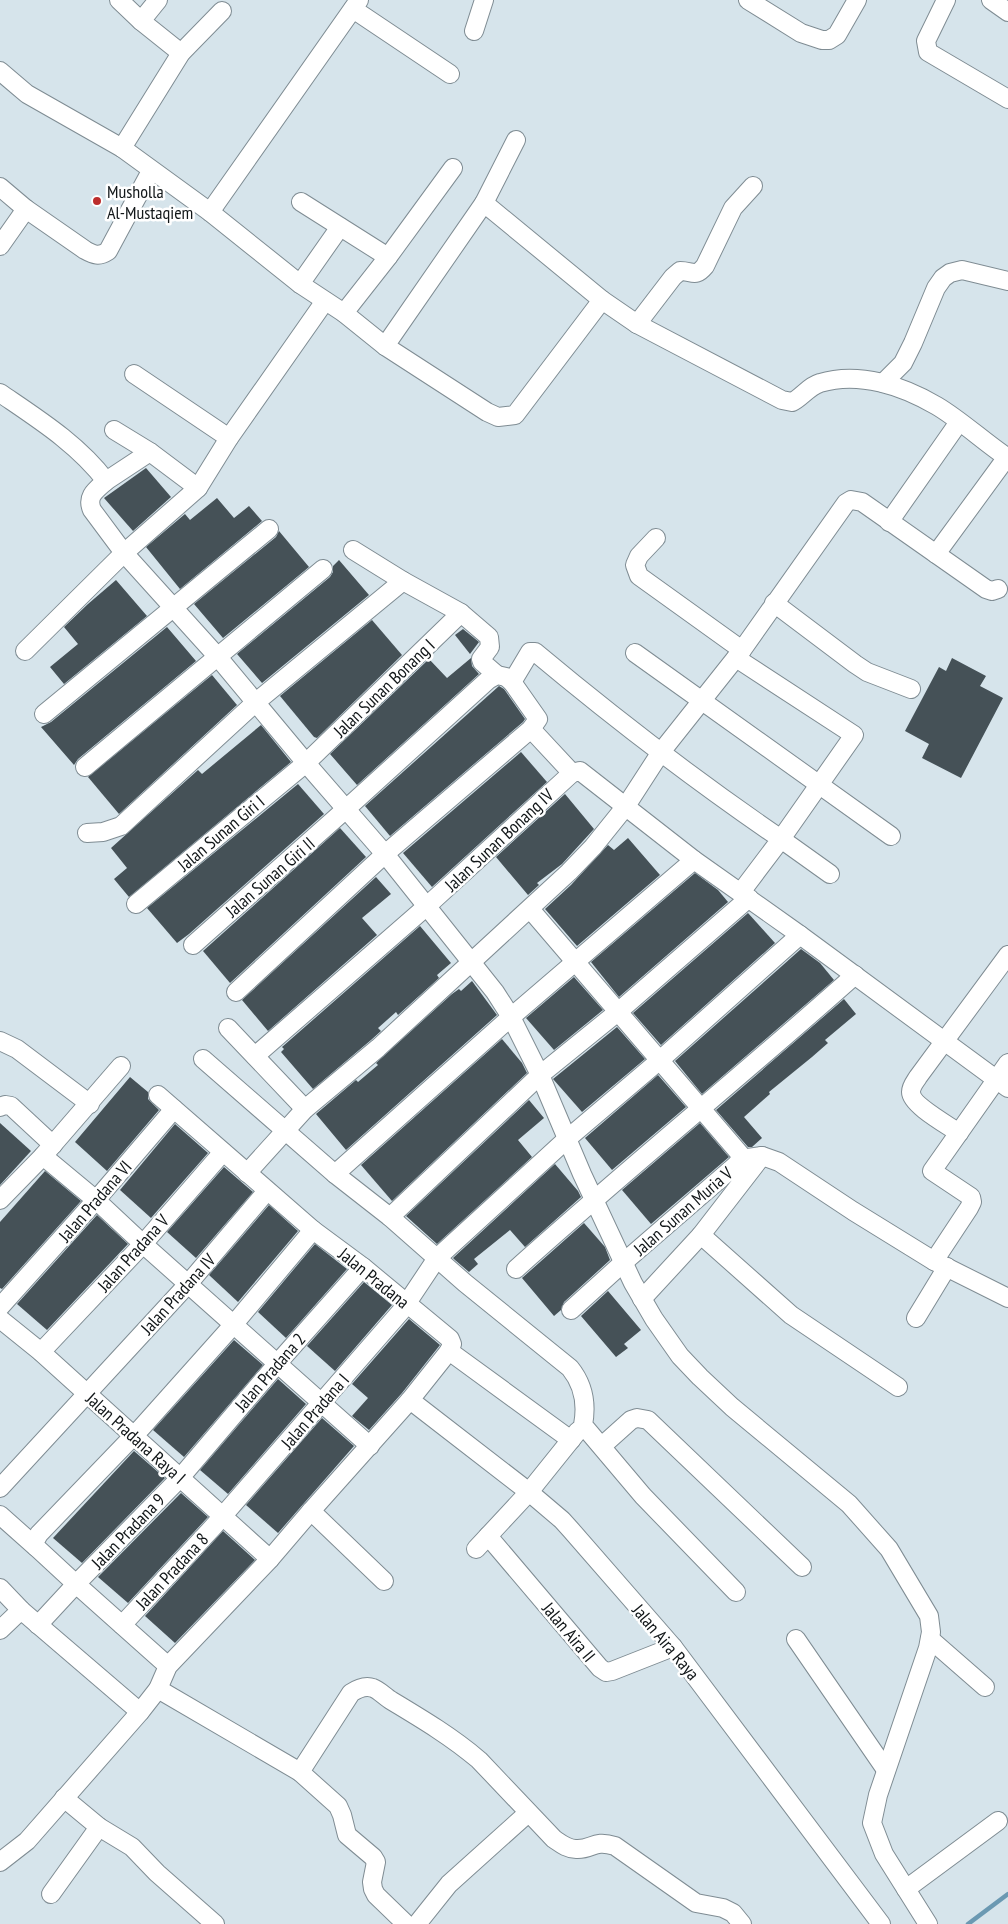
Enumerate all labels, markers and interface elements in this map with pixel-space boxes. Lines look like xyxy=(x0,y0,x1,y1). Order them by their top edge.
place label: Musholla Al-Mustaqiem xyxy=(107,180,193,224)
marker: Musholla Al-Mustaqiem xyxy=(91,195,103,207)
street label: Jalan Sunan Bonang I xyxy=(328,634,439,743)
street label: Jalan Sunan Bonang IV xyxy=(439,783,559,897)
street label: Jalan Sunan Giri I xyxy=(172,790,269,877)
street label: Jalan Sunan Giri II xyxy=(220,832,319,923)
street label: Jalan Pradana VI xyxy=(53,1156,137,1247)
street label: Jalan Sunan Muria V xyxy=(628,1161,738,1261)
street label: Jalan Pradana V xyxy=(92,1209,174,1297)
street label: Jalan Pradana xyxy=(333,1242,414,1314)
street label: Jalan Pradana IV xyxy=(135,1248,221,1340)
street label: Jalan Pradana 2 xyxy=(229,1328,310,1417)
street label: Jalan Pradana I xyxy=(275,1369,354,1454)
street label: Jalan Pradana Raya I xyxy=(81,1387,191,1489)
street label: Jalan Pradana 9 xyxy=(86,1488,170,1574)
street label: Jalan Pradana 8 xyxy=(130,1528,213,1615)
street label: Jalan Aira II xyxy=(537,1597,601,1667)
street label: Jalan Aira Raya xyxy=(627,1598,704,1685)

